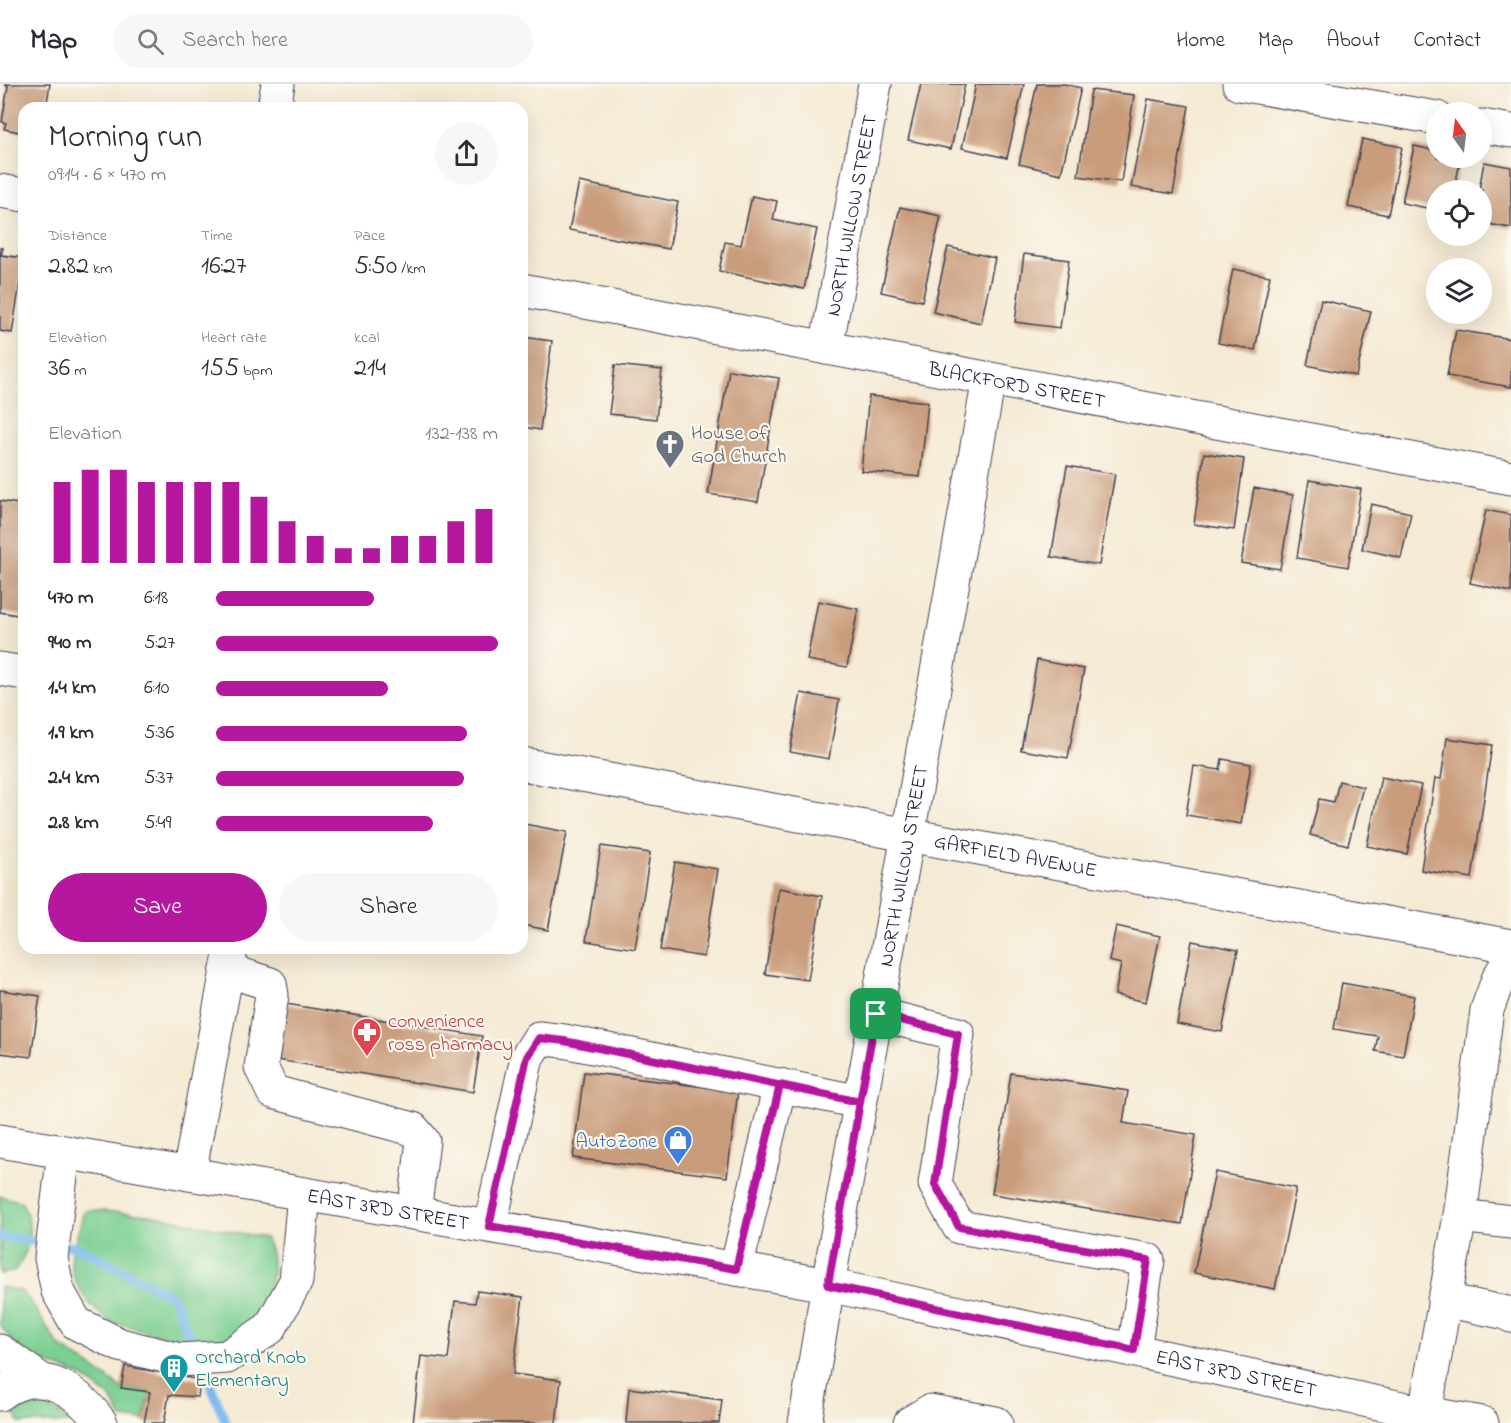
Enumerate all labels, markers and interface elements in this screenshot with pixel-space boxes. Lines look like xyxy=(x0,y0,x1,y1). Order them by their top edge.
search box xyxy=(113,14,533,68)
text: Map xyxy=(30,21,77,62)
icon: search xyxy=(134,25,167,58)
text: Search here xyxy=(182,25,288,57)
text: Home xyxy=(1176,26,1225,56)
text: Map xyxy=(1258,26,1293,56)
text: About xyxy=(1326,26,1380,56)
text: Contact xyxy=(1413,26,1481,56)
north arrow xyxy=(1426,102,1492,168)
map controls xyxy=(1426,102,1492,324)
street label: NORTH WILLOW STREET xyxy=(820,113,886,319)
text: Morning run xyxy=(48,114,202,162)
button: share xyxy=(435,122,498,185)
text: 09:14 · 6 × 470 m xyxy=(48,161,166,190)
button: locate xyxy=(1426,180,1492,246)
text: Distance xyxy=(48,224,107,248)
text: Time xyxy=(201,224,233,248)
text: Pace xyxy=(354,224,385,248)
text: 2.82 xyxy=(48,248,89,286)
text: 16:27 xyxy=(201,248,247,286)
text: 5:50 xyxy=(354,248,397,286)
text: km xyxy=(89,257,112,281)
text: /km xyxy=(397,257,426,281)
button: layers xyxy=(1426,258,1492,324)
text: Elevation xyxy=(48,326,107,350)
text: Heart rate xyxy=(201,326,267,350)
text: kcal xyxy=(354,326,379,350)
text: 36 xyxy=(48,350,70,388)
text: 155 xyxy=(201,350,239,388)
text: 214 xyxy=(354,350,386,388)
street label: BLACKFORD STREET xyxy=(925,355,1107,418)
text: m xyxy=(70,359,87,383)
text: bpm xyxy=(239,359,273,383)
text: Elevation xyxy=(48,420,122,449)
text: 132–138 m xyxy=(425,420,498,449)
place label: House of God Church xyxy=(691,420,787,472)
church icon: House of God Church xyxy=(654,428,686,470)
text: 470 m xyxy=(48,584,94,613)
text: 6:18 xyxy=(144,584,168,613)
text: 940 m xyxy=(48,629,91,658)
text: 5:27 xyxy=(144,629,175,658)
text: 1.4 km xyxy=(48,674,96,703)
text: 6:10 xyxy=(144,674,170,703)
text: 1.9 km xyxy=(48,719,94,748)
text: 5:36 xyxy=(144,719,174,748)
street label: NORTH WILLOW STREET xyxy=(873,763,937,969)
text: 2.4 km xyxy=(48,764,100,793)
text: 5:37 xyxy=(144,764,174,793)
text: 2.8 km xyxy=(48,809,99,838)
text: 5:49 xyxy=(144,809,171,838)
street label: GARFIELD AVENUE xyxy=(932,828,1099,887)
button: Save xyxy=(48,873,267,942)
button: Share xyxy=(279,873,498,942)
pin xyxy=(850,988,901,1039)
icon: arrive xyxy=(859,997,892,1030)
place label: convenience ross pharmacy xyxy=(388,1008,513,1060)
pharmacy icon: convenience ross pharmacy xyxy=(351,1016,383,1058)
shop icon: AutoZone xyxy=(662,1124,694,1166)
place label: AutoZone xyxy=(576,1128,657,1157)
street label: EAST 3RD STREET xyxy=(305,1183,471,1239)
place label: Orchard Knob Elementary xyxy=(195,1344,306,1396)
street label: EAST 3RD STREET xyxy=(1153,1344,1319,1406)
building icon: Orchard Knob Elementary xyxy=(158,1352,190,1394)

